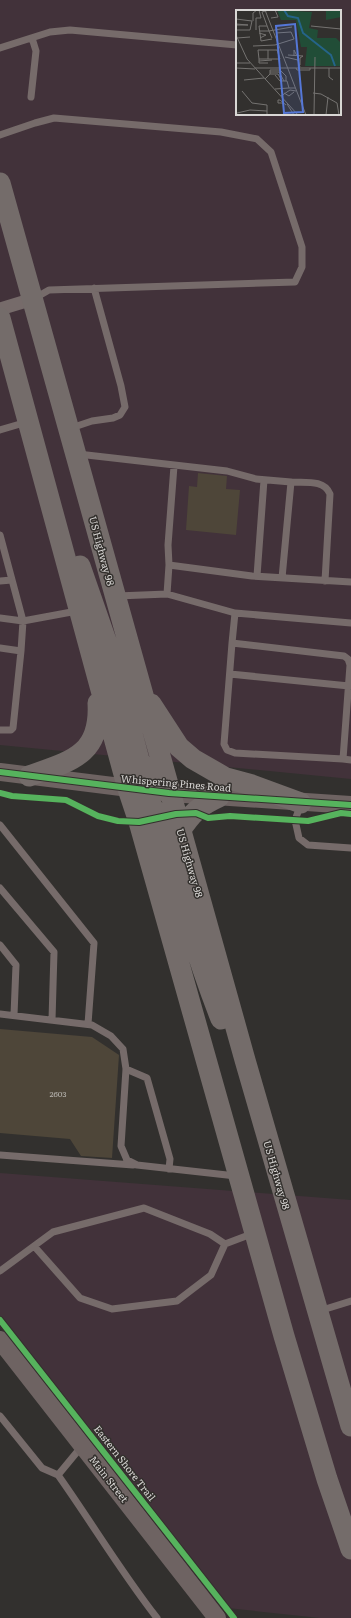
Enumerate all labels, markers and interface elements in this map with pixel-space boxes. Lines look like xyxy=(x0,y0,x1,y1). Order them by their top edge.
inset map xyxy=(236,10,341,115)
street label: US Highway 98 xyxy=(86,515,119,588)
street label: Whispering Pines Road xyxy=(120,770,232,795)
street label: US Highway 98 xyxy=(173,827,208,900)
house number: 2603 xyxy=(49,1088,67,1099)
street label: US Highway 98 xyxy=(260,1139,295,1212)
street label: Eastern Shore Trail xyxy=(91,1422,160,1504)
street label: Main Street xyxy=(86,1452,132,1505)

